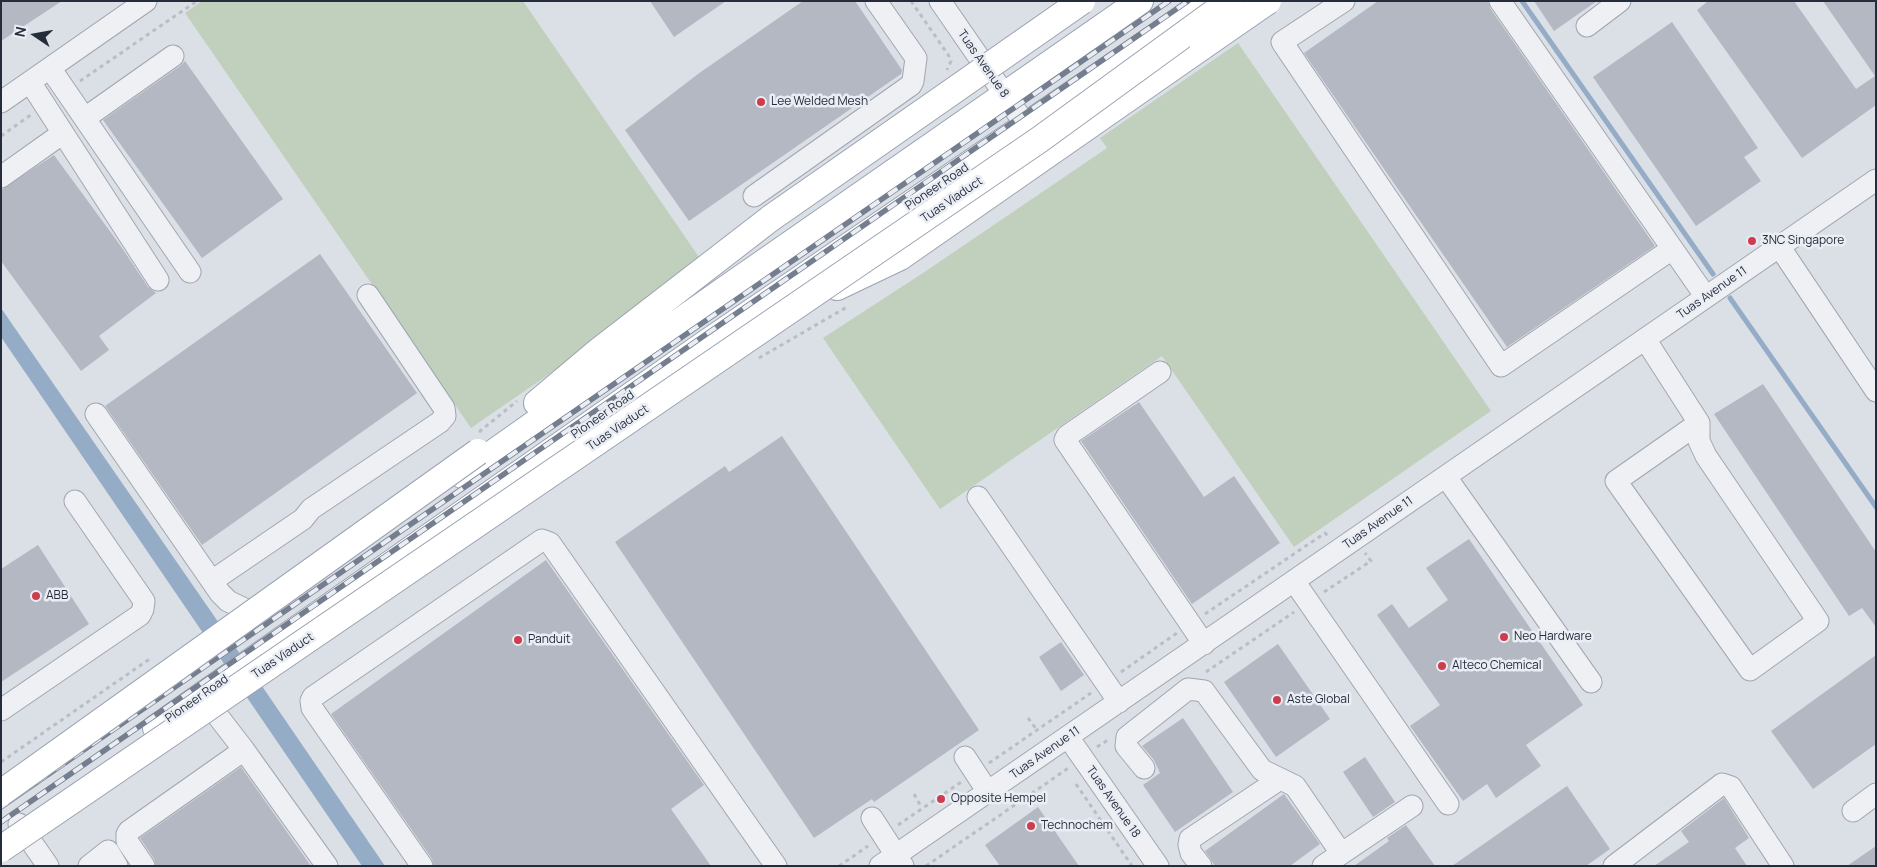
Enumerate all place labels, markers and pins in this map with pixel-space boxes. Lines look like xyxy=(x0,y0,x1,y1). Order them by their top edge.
place label: Lee Welded Mesh xyxy=(771,95,868,109)
marker: Lee Welded Mesh xyxy=(755,96,767,108)
place label: 3NC Singapore xyxy=(1762,234,1844,248)
marker: 3NC Singapore xyxy=(1746,235,1758,247)
place label: ABB xyxy=(46,589,68,603)
marker: ABB xyxy=(30,590,42,602)
place label: Neo Hardware xyxy=(1514,630,1592,644)
marker: Neo Hardware xyxy=(1498,631,1510,643)
place label: Panduit xyxy=(528,633,571,647)
marker: Panduit xyxy=(512,634,524,646)
place label: Alteco Chemical xyxy=(1452,659,1542,673)
marker: Alteco Chemical xyxy=(1436,660,1448,672)
place label: Aste Global xyxy=(1287,693,1350,707)
marker: Aste Global xyxy=(1271,694,1283,706)
place label: Opposite Hempel xyxy=(951,792,1046,806)
marker: Opposite Hempel xyxy=(935,793,947,805)
place label: Technochem xyxy=(1041,819,1113,833)
marker: Technochem xyxy=(1025,820,1037,832)

